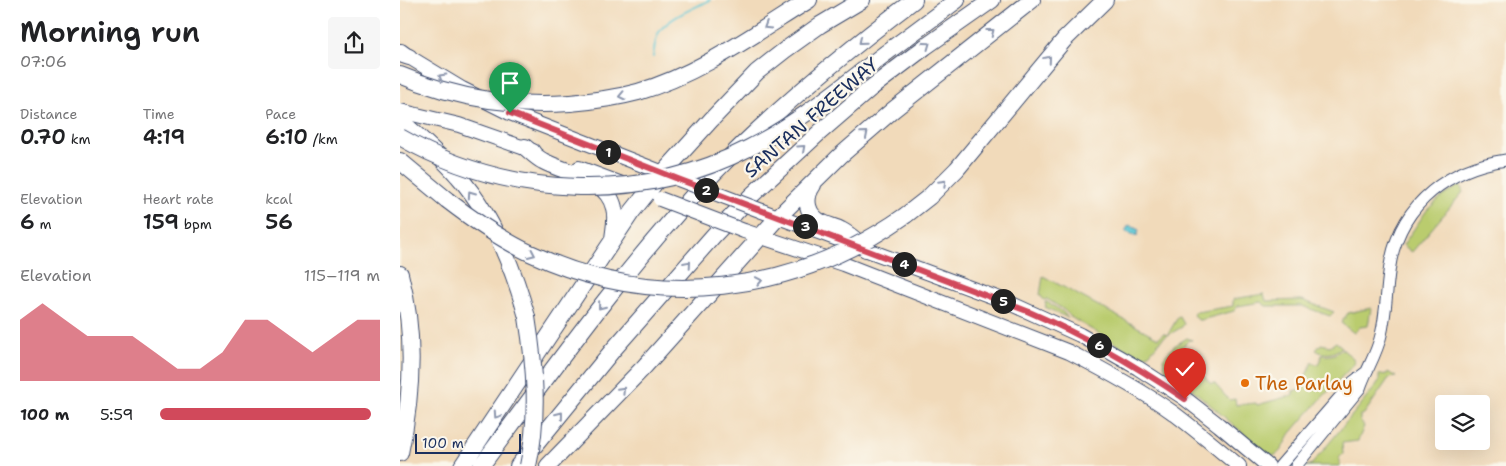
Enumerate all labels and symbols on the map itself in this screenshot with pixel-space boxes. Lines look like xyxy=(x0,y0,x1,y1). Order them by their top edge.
one-way arrow xyxy=(764,20,773,29)
one-way arrow xyxy=(985,29,995,38)
one-way arrow xyxy=(859,35,868,43)
one-way arrow xyxy=(921,42,931,51)
street label: SANTAN FREEWAY xyxy=(739,51,885,183)
one-way arrow xyxy=(1042,56,1051,65)
pin xyxy=(489,62,531,113)
one-way arrow xyxy=(439,73,448,83)
one-way arrow xyxy=(617,90,626,100)
one-way arrow xyxy=(859,131,868,140)
pin: 1 xyxy=(596,140,620,164)
one-way arrow xyxy=(796,145,805,154)
pin: 2 xyxy=(694,178,718,202)
one-way arrow xyxy=(937,180,946,189)
one-way arrow xyxy=(468,190,477,199)
pin: 3 xyxy=(792,214,818,238)
one-way arrow xyxy=(527,248,536,258)
pin: 4 xyxy=(892,252,916,276)
one-way arrow xyxy=(682,261,691,270)
one-way arrow xyxy=(754,276,763,286)
pin: 5 xyxy=(990,288,1016,314)
one-way arrow xyxy=(598,300,607,309)
pin: 6 xyxy=(1086,332,1112,358)
pin xyxy=(1164,348,1206,399)
place label: The Parlay xyxy=(1255,371,1353,396)
marker: The Parlay xyxy=(1239,377,1251,389)
one-way arrow xyxy=(616,387,625,396)
one-way arrow xyxy=(494,409,503,418)
one-way arrow xyxy=(555,411,564,420)
scale bar xyxy=(415,431,521,454)

